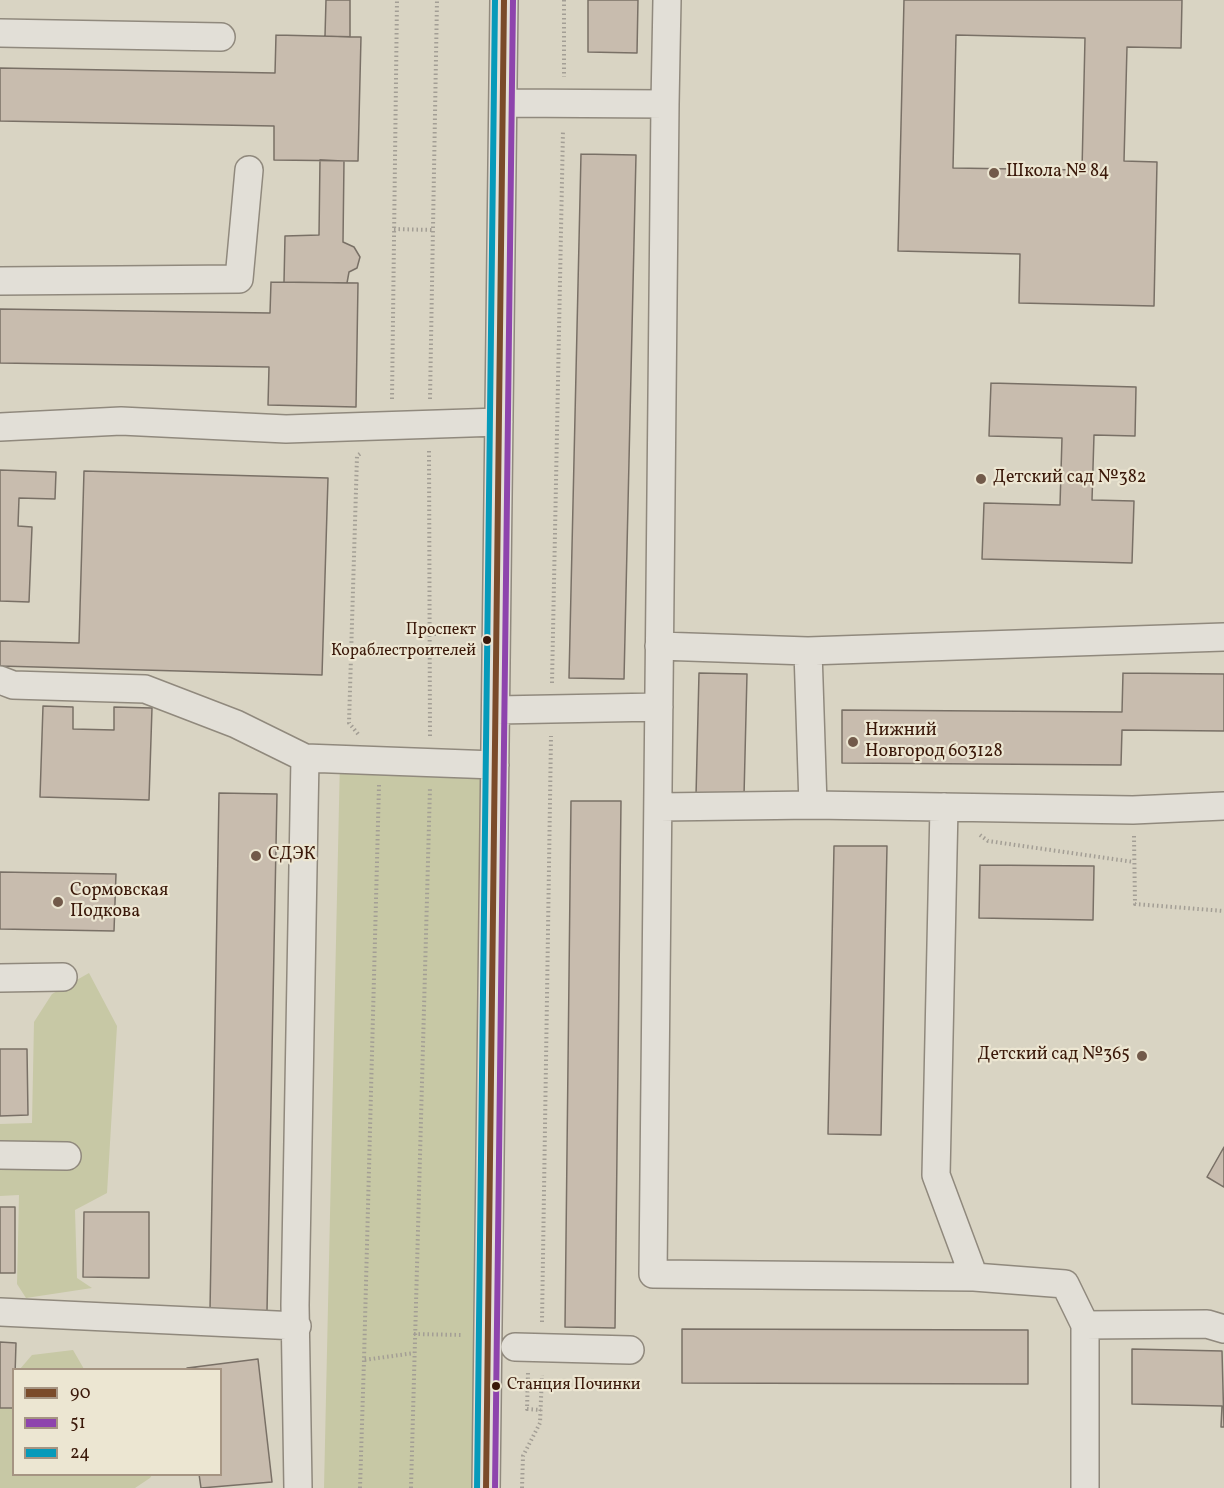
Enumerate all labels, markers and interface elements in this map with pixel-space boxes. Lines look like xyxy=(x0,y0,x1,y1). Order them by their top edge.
place label: Школа № 84 xyxy=(1006,162,1109,184)
marker: Школа № 84 xyxy=(987,166,1001,180)
place label: Детский сад №382 xyxy=(993,468,1147,490)
marker: Детский сад №382 xyxy=(974,472,988,486)
place label: Проспект Кораблестроителей xyxy=(331,621,476,659)
marker: Проспект Кораблестроителей xyxy=(481,634,493,646)
place label: Нижний Новгород 603128 xyxy=(865,721,1003,764)
marker: Нижний Новгород 603128 xyxy=(846,735,860,749)
place label: СДЭК xyxy=(268,845,316,867)
marker: СДЭК xyxy=(249,849,263,863)
place label: Сормовская Подкова xyxy=(70,881,168,924)
marker: Сормовская Подкова xyxy=(51,895,65,909)
place label: Детский сад №365 xyxy=(978,1045,1130,1067)
marker: Детский сад №365 xyxy=(1135,1049,1149,1063)
legend xyxy=(12,1368,222,1476)
place label: Станция Починки xyxy=(507,1376,641,1396)
marker: Станция Починки xyxy=(490,1380,502,1392)
text: 90 xyxy=(70,1381,91,1406)
text: 51 xyxy=(70,1411,86,1436)
text: 24 xyxy=(70,1441,90,1466)

